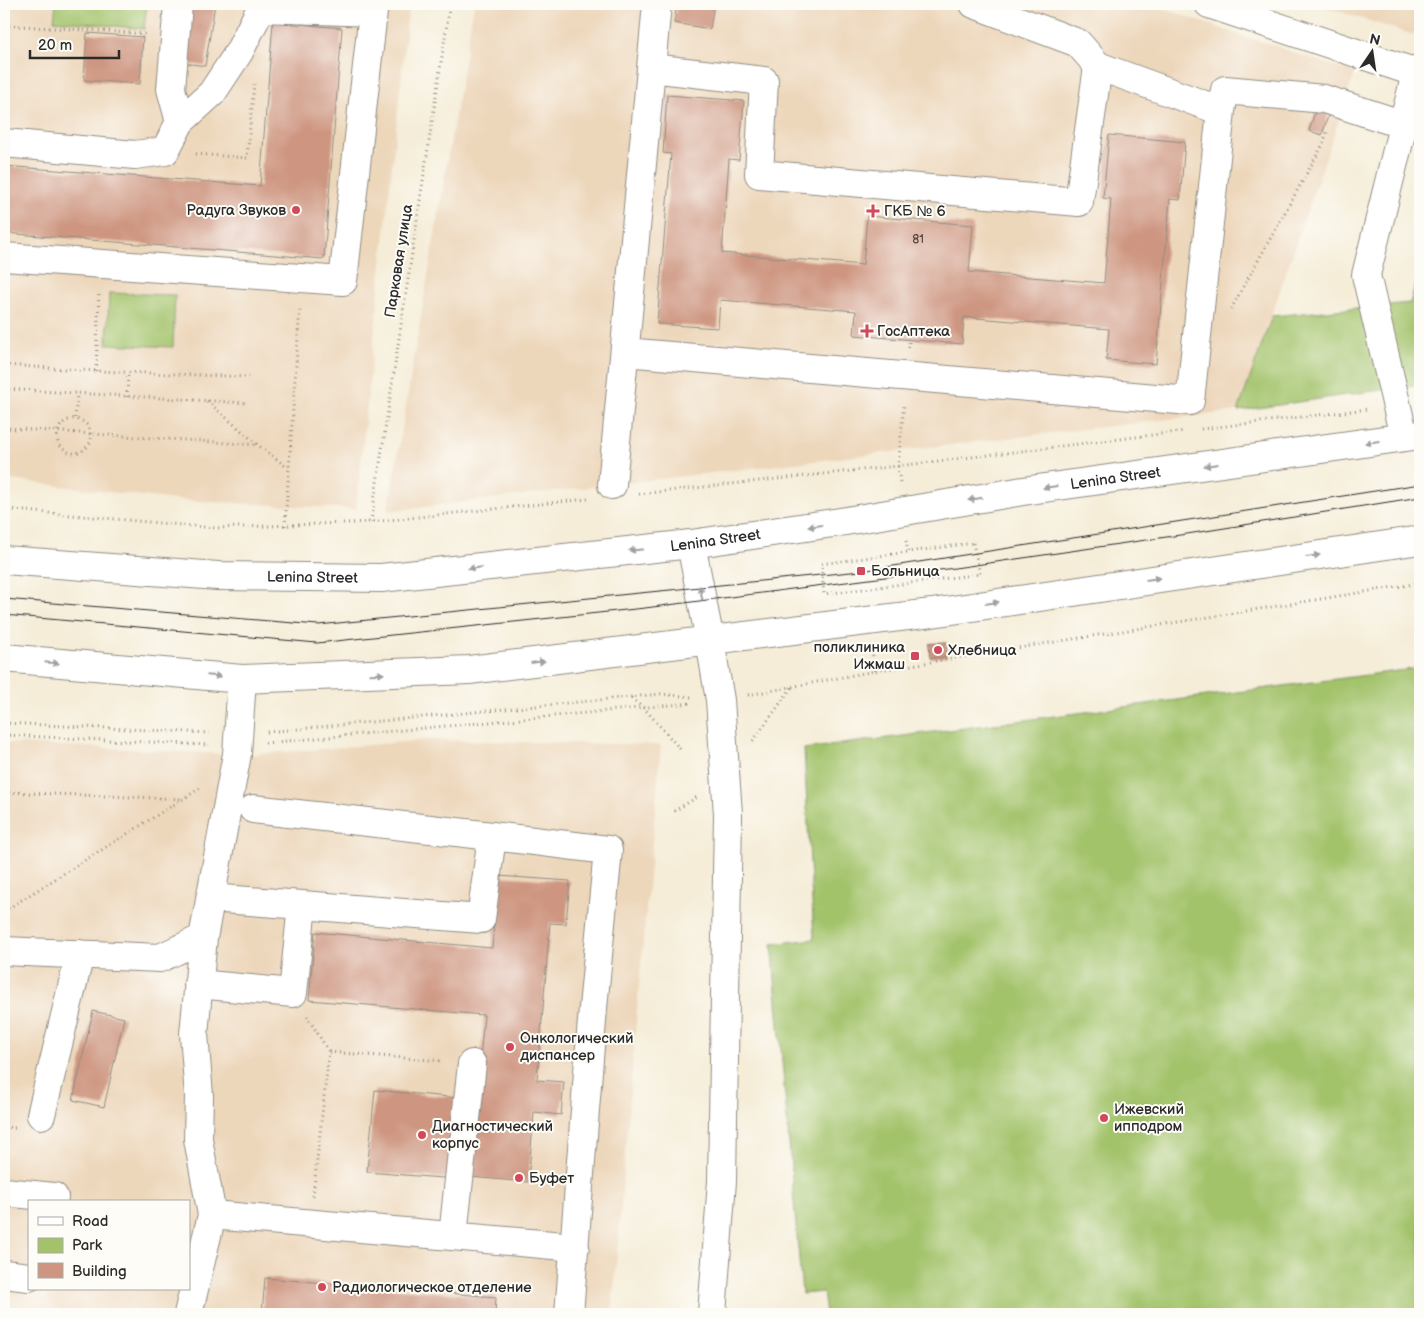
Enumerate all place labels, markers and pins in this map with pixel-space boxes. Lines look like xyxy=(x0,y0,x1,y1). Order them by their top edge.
place label: Радуга Звуков xyxy=(186,201,286,220)
place label: ГКБ № 6 xyxy=(884,202,946,221)
marker: Радуга Звуков xyxy=(290,204,302,216)
marker: ГКБ № 6 xyxy=(866,204,880,218)
place label: ГосАптека xyxy=(877,322,950,341)
marker: ГосАптека xyxy=(861,325,873,337)
place label: Больница xyxy=(871,562,940,581)
marker: Больница xyxy=(855,565,867,577)
place label: поликлиника Ижмаш xyxy=(813,638,905,674)
place label: Хлебница xyxy=(948,641,1017,660)
marker: Хлебница xyxy=(932,644,944,656)
marker: поликлиника Ижмаш xyxy=(909,650,921,662)
place label: Онкологический диспансер xyxy=(520,1029,634,1065)
marker: Онкологический диспансер xyxy=(504,1041,516,1053)
place label: Ижевский ипподром xyxy=(1114,1100,1184,1136)
marker: Ижевский ипподром xyxy=(1098,1112,1110,1124)
place label: Диагностический корпус xyxy=(432,1117,553,1153)
marker: Диагностический корпус xyxy=(416,1129,428,1141)
place label: Буфет xyxy=(529,1169,574,1188)
marker: Буфет xyxy=(513,1172,525,1184)
place label: Радиологическое отделение xyxy=(332,1278,532,1297)
marker: Радиологическое отделение xyxy=(316,1281,328,1293)

